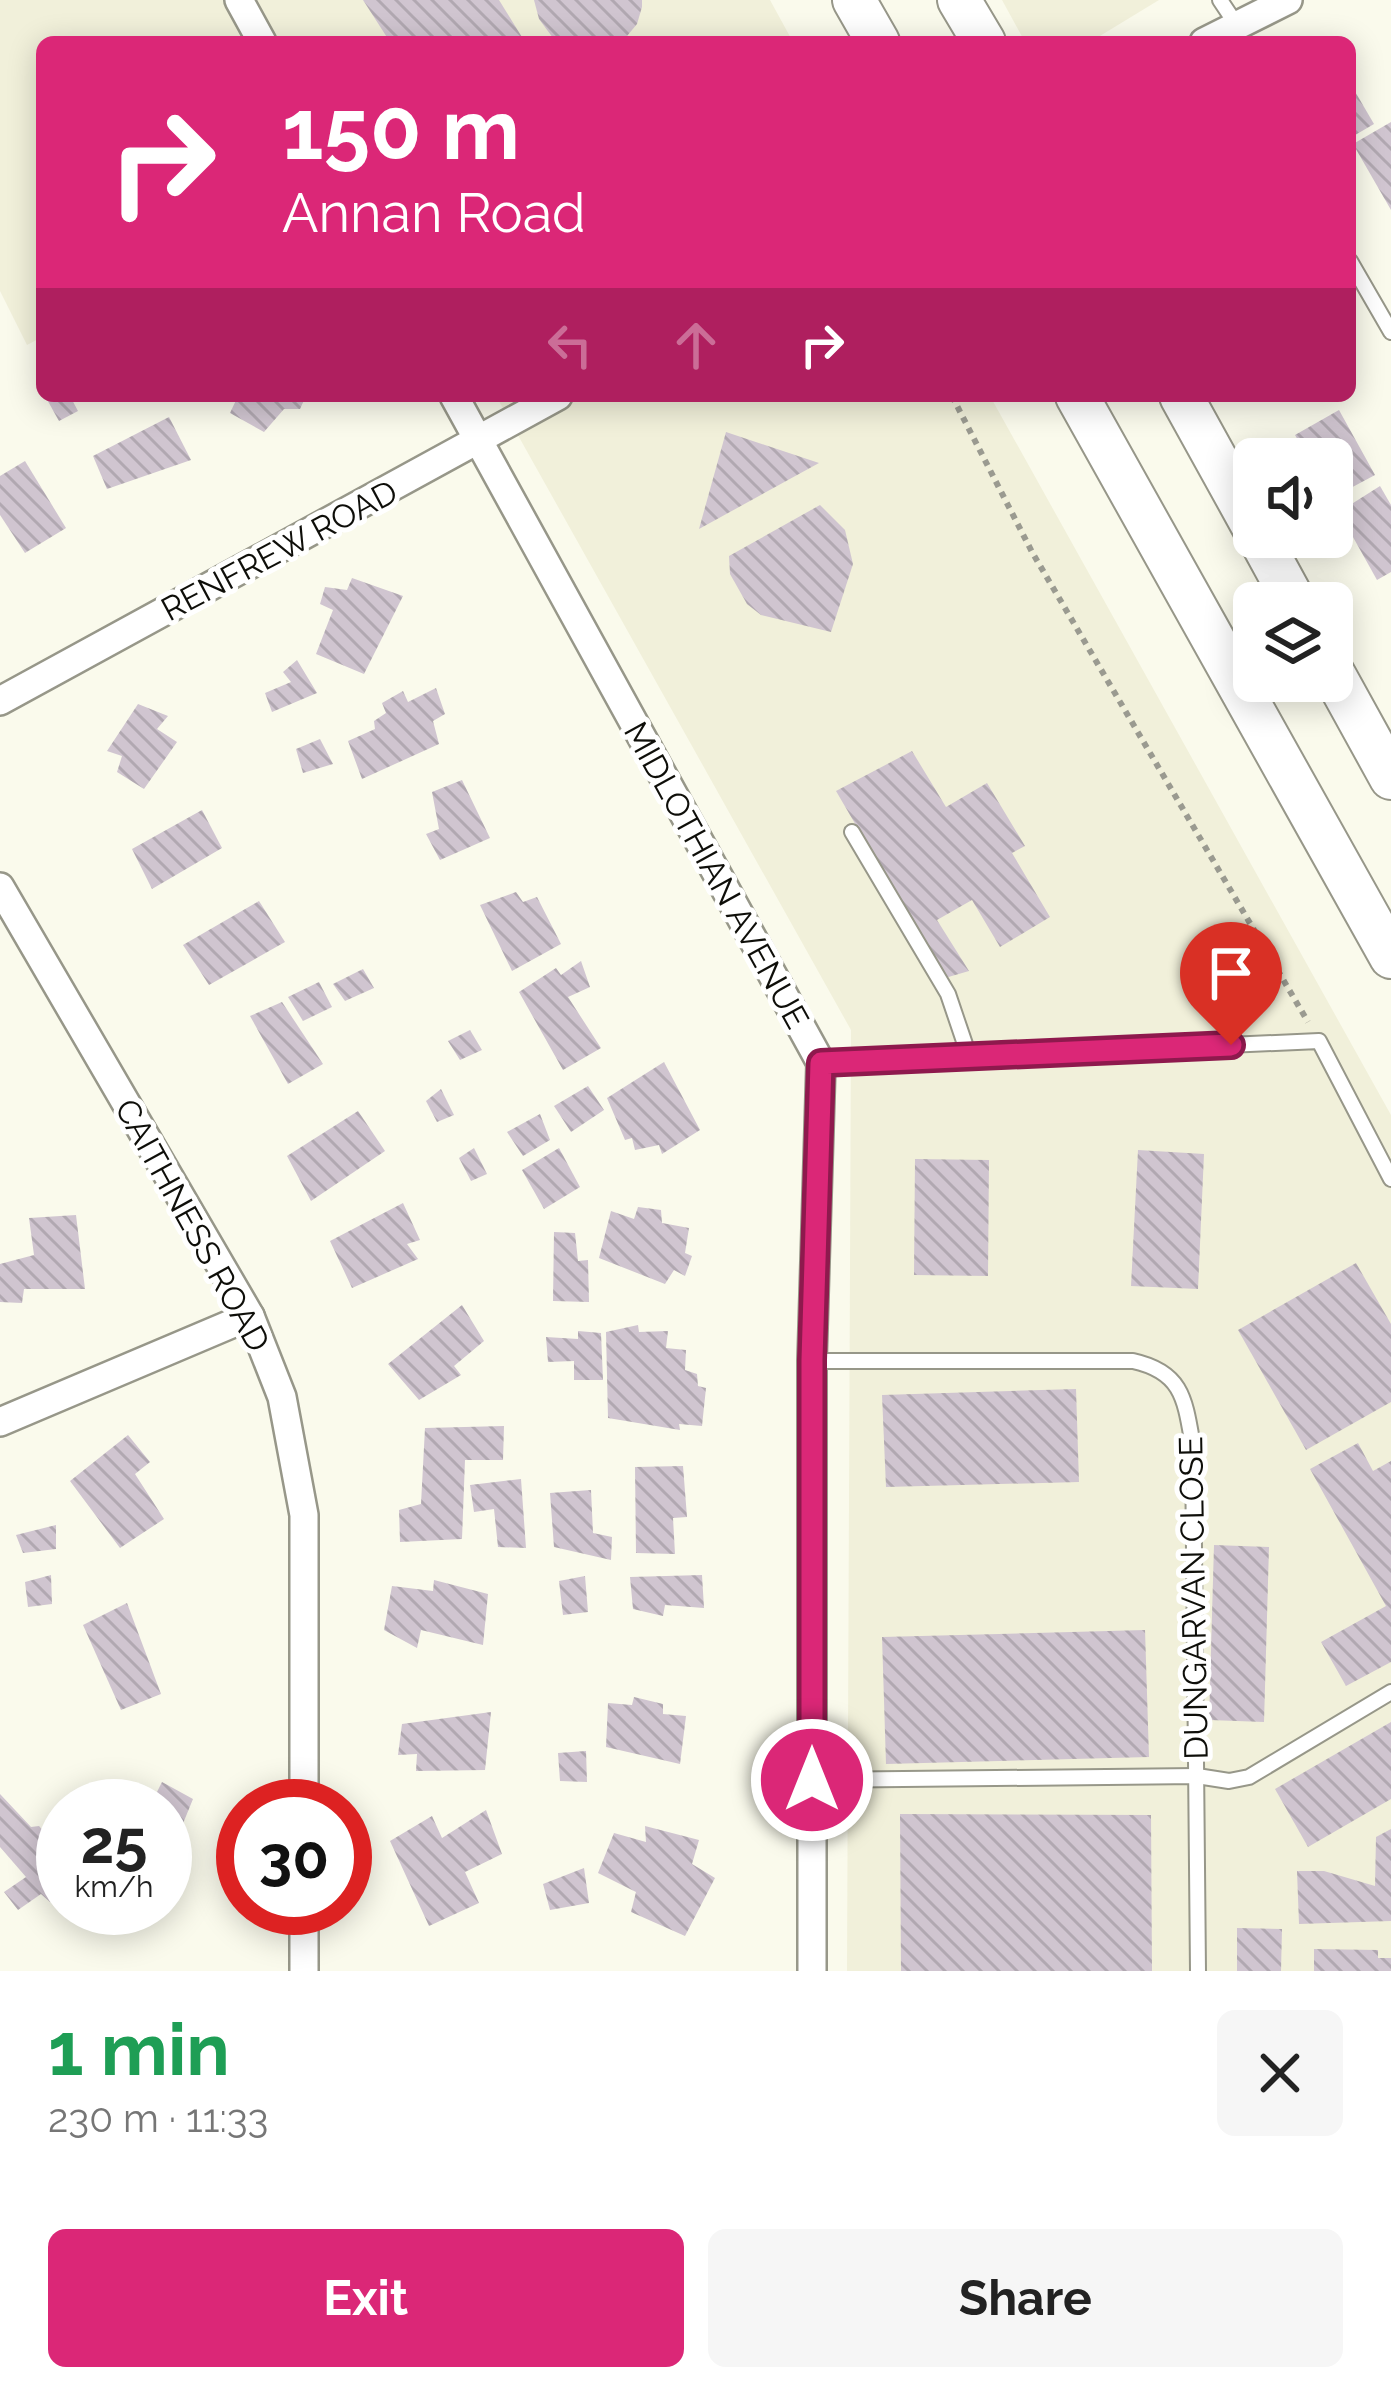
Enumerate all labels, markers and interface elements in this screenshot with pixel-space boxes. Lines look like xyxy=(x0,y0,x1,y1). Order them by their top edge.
text: 150 m xyxy=(282,80,520,179)
icon: right xyxy=(84,84,240,240)
text: Annan Road xyxy=(282,181,586,245)
icon: left xyxy=(537,312,603,378)
icon: ahead xyxy=(663,312,729,378)
icon: right xyxy=(789,312,855,378)
map controls xyxy=(1233,438,1353,702)
button: sound xyxy=(1233,438,1353,558)
street label: RENFREW ROAD xyxy=(155,472,404,629)
button: layers xyxy=(1233,582,1353,702)
street label: MIDLOTHIAN AVENUE xyxy=(616,715,817,1035)
pin xyxy=(1180,922,1282,1045)
icon: arrive xyxy=(1198,940,1264,1006)
street label: CAITHNESS ROAD xyxy=(107,1092,278,1358)
street label: DUNGARVAN CLOSE xyxy=(1171,1436,1216,1760)
position arrow xyxy=(749,1717,875,1843)
speed limit sign: 30 xyxy=(216,1779,372,1935)
text: 25 xyxy=(80,1807,148,1877)
text: km/h xyxy=(74,1869,154,1904)
text: 1 min xyxy=(48,2007,230,2092)
button: close xyxy=(1217,2010,1343,2136)
text: 230 m · 11:33 xyxy=(48,2095,268,2141)
button: Exit xyxy=(48,2229,684,2367)
button: Share xyxy=(708,2229,1343,2367)

